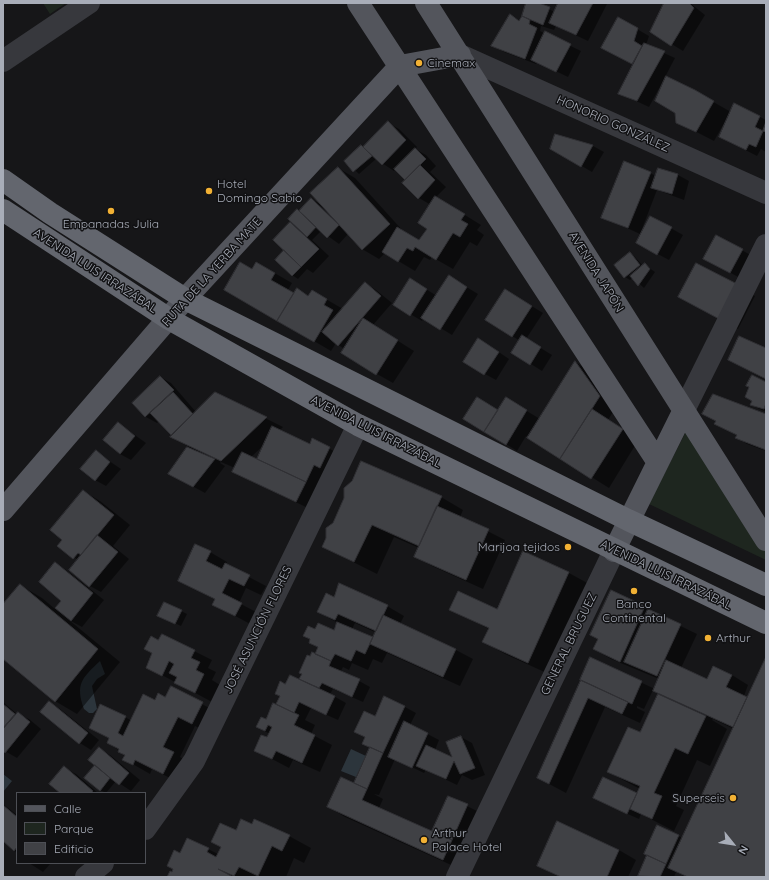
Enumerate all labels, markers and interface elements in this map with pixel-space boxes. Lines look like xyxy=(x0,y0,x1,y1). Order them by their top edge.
place label: Cinemax xyxy=(427,56,475,70)
marker: Cinemax xyxy=(414,58,424,68)
street label: HONORIO GONZÁLEZ xyxy=(554,93,672,155)
place label: Hotel Domingo Sabio xyxy=(217,177,302,205)
marker: Hotel Domingo Sabio xyxy=(204,186,214,196)
marker: Empanadas Julia xyxy=(106,206,116,216)
street label: RUTA DE LA YERBA MATE xyxy=(159,214,265,330)
place label: Empanadas Julia xyxy=(63,217,159,231)
street label: AVENIDA LUIS IRRAZÁBAL xyxy=(30,226,160,316)
street label: AVENIDA JAPÓN xyxy=(565,229,627,315)
street label: AVENIDA LUIS IRRAZÁBAL xyxy=(308,393,444,471)
street label: AVENIDA LUIS IRRAZÁBAL xyxy=(598,537,734,613)
place label: Marijoa tejidos xyxy=(478,540,560,554)
marker: Marijoa tejidos xyxy=(563,542,573,552)
street label: JOSÉ ASUNCIÓN FLORES xyxy=(221,564,295,696)
marker: Banco Continental xyxy=(629,586,639,596)
street label: GENERAL BRUGUEZ xyxy=(538,591,600,697)
place label: Banco Continental xyxy=(602,597,666,625)
place label: Arthur xyxy=(716,631,751,645)
marker: Arthur xyxy=(703,633,713,643)
place label: Superseis xyxy=(672,791,725,805)
legend xyxy=(16,792,146,864)
marker: Superseis xyxy=(728,793,738,803)
text: Calle xyxy=(54,801,81,816)
text: Parque xyxy=(54,821,94,836)
north arrow xyxy=(713,824,753,864)
place label: Arthur Palace Hotel xyxy=(432,826,502,854)
marker: Arthur Palace Hotel xyxy=(419,835,429,845)
text: Edificio xyxy=(54,841,94,856)
text: N xyxy=(735,843,751,857)

